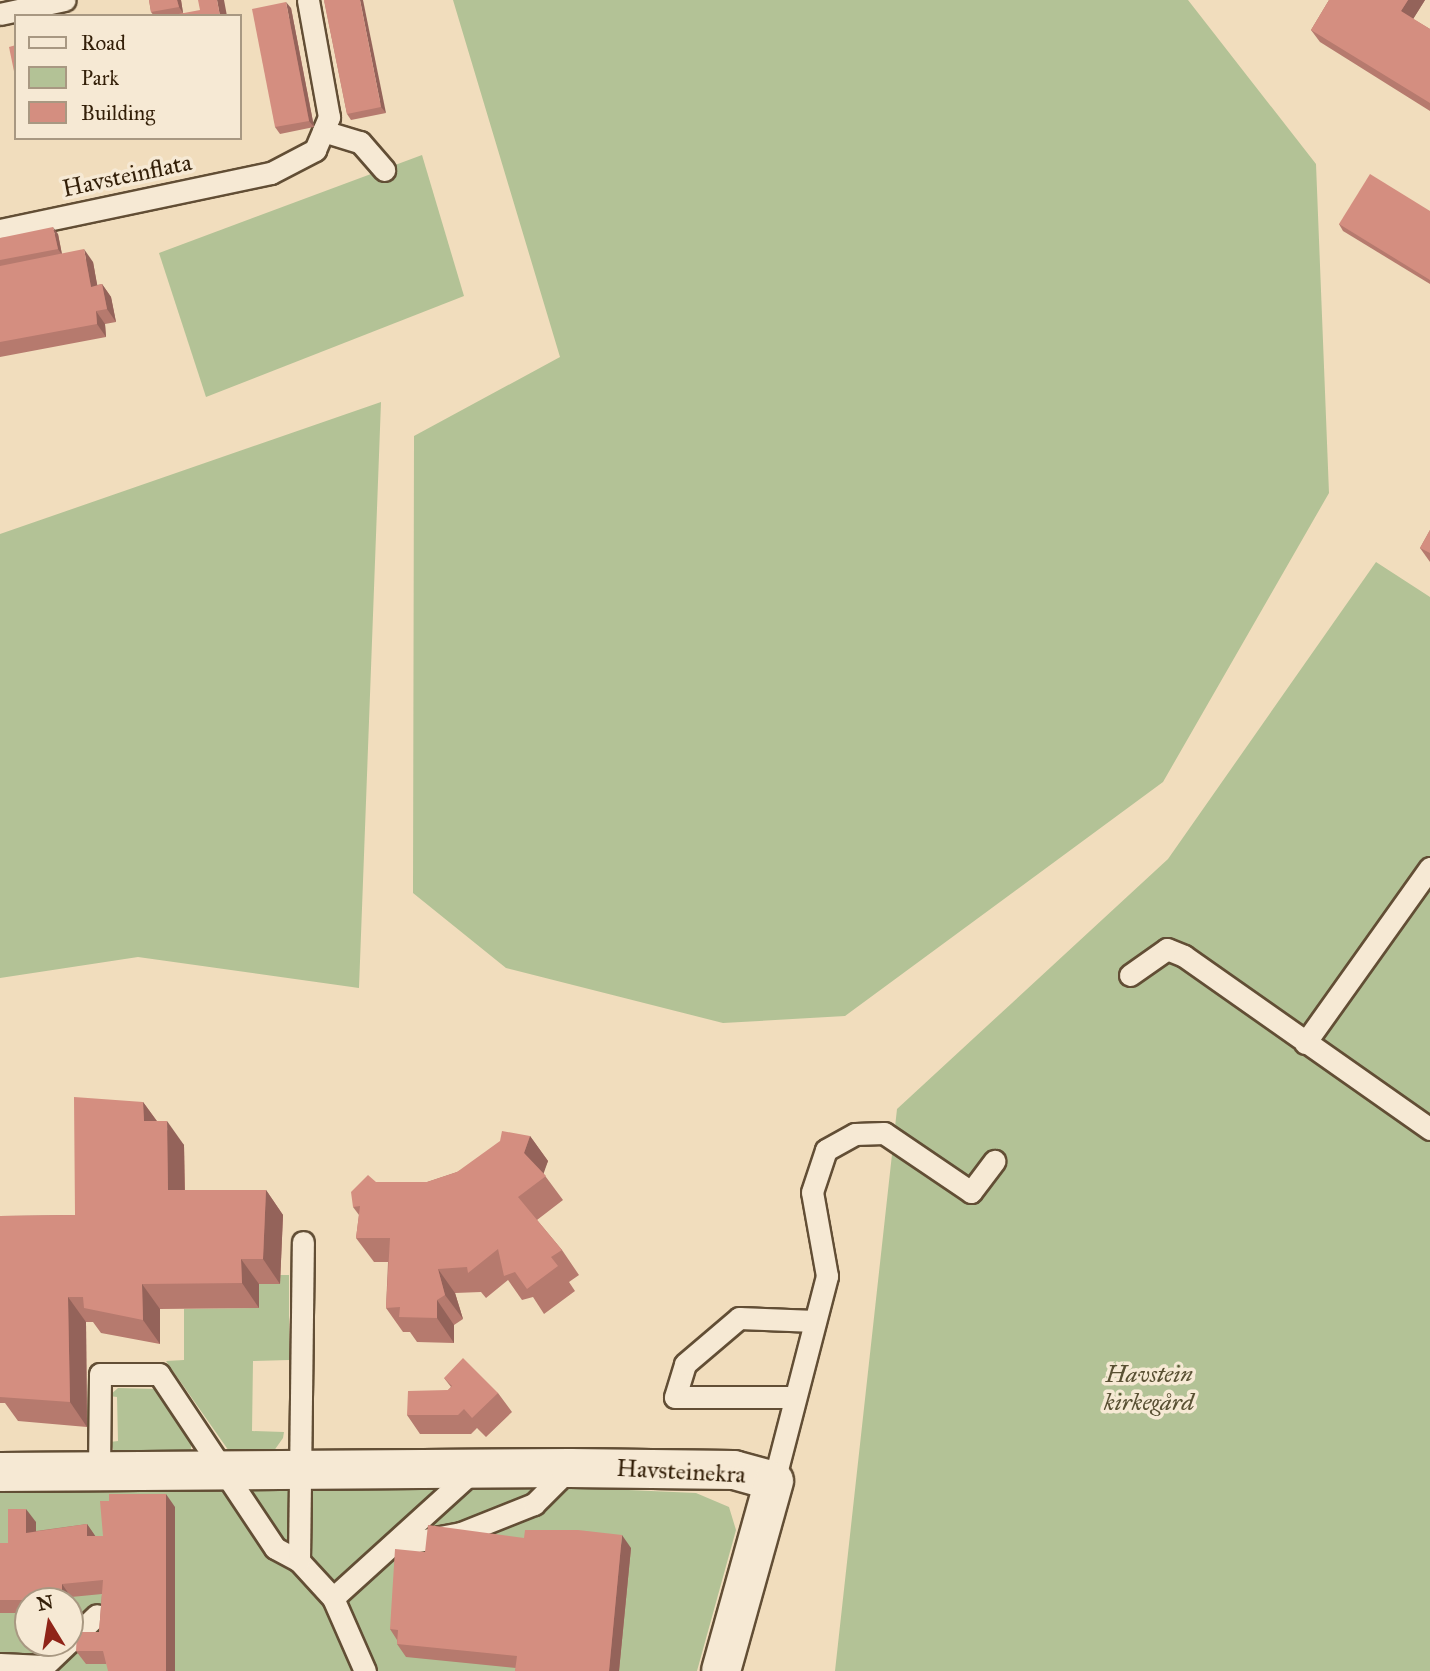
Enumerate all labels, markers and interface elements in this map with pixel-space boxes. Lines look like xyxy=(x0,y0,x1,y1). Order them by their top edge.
legend xyxy=(14,14,242,140)
text: Road xyxy=(81,30,126,56)
text: Park xyxy=(81,65,119,91)
text: Building xyxy=(81,100,155,126)
street label: Havsteinflata xyxy=(60,148,194,204)
park label: Havstein kirkegård xyxy=(1104,1361,1194,1417)
street label: Havsteinekra xyxy=(616,1454,746,1490)
north arrow xyxy=(14,1587,84,1657)
text: N xyxy=(35,1590,55,1616)

